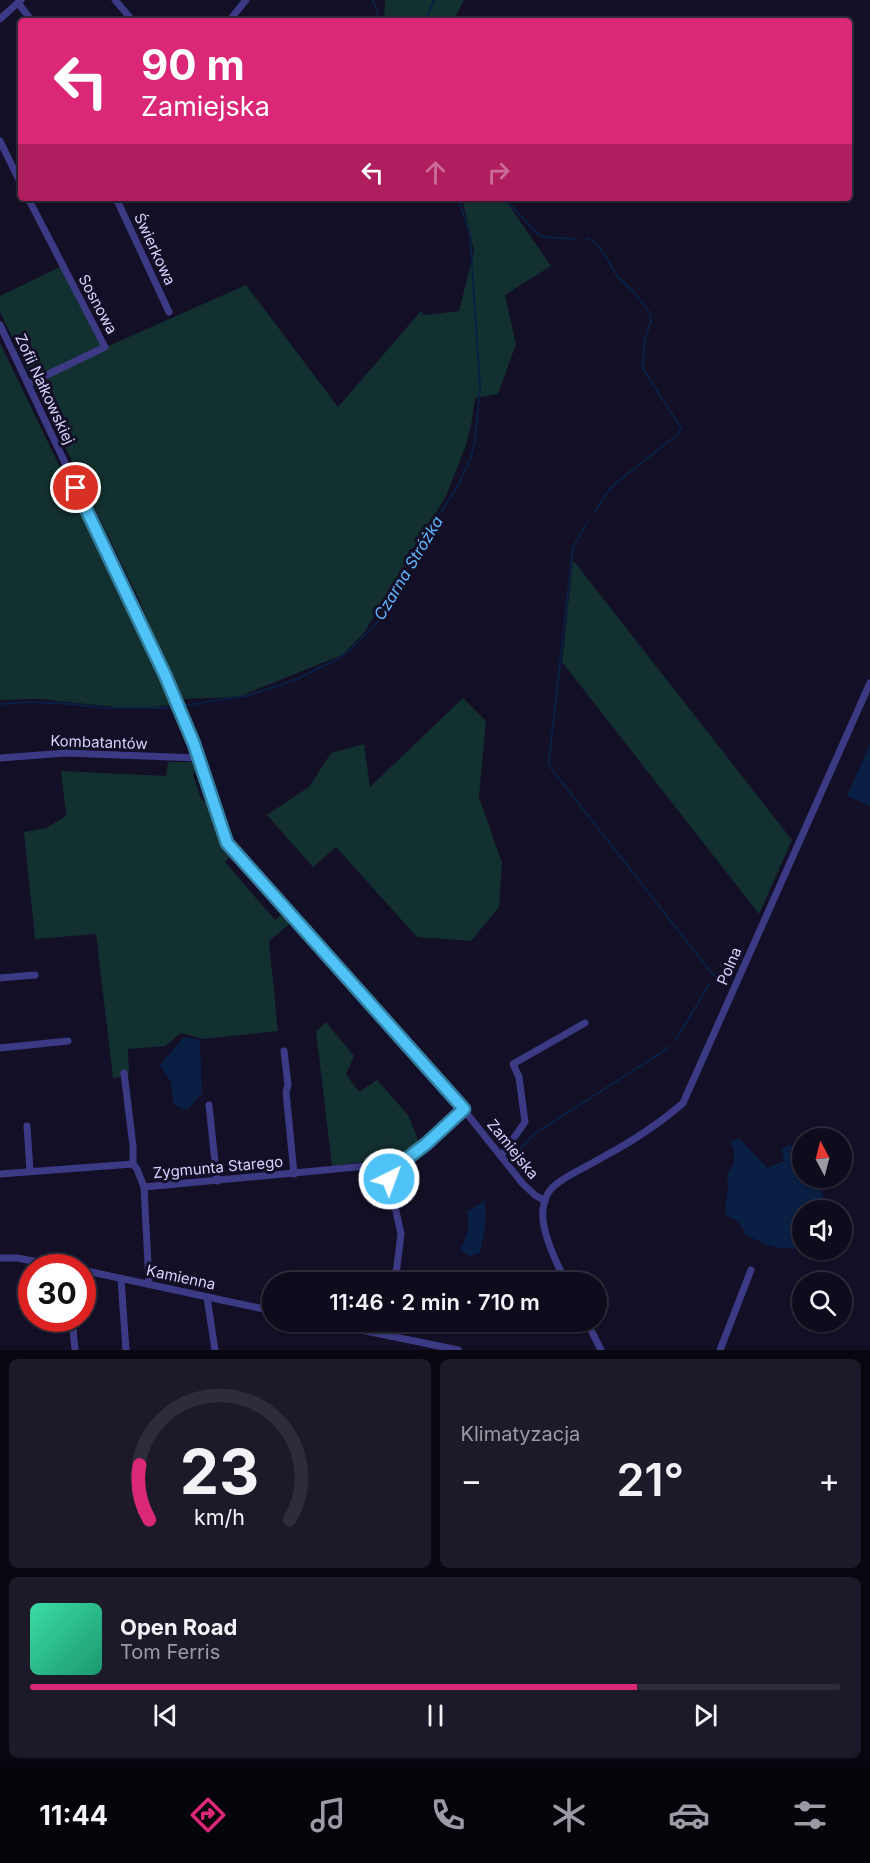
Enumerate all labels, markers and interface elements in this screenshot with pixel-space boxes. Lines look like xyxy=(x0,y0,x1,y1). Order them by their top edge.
text: 90 m xyxy=(141,39,245,90)
icon: left xyxy=(42,42,120,120)
text: Zamiejska xyxy=(141,90,270,123)
icon: left xyxy=(356,156,389,189)
icon: ahead xyxy=(419,156,452,189)
icon: right xyxy=(482,156,515,189)
street label: Świerkowa xyxy=(130,210,180,288)
street label: Sosnowa xyxy=(74,271,122,337)
street label: Zofii Nałkowskiej xyxy=(11,331,79,447)
pin xyxy=(50,462,101,513)
icon: arrive xyxy=(59,471,92,504)
water label: Czarna Stróżka xyxy=(369,512,447,624)
street label: Kombatantów xyxy=(50,731,148,753)
street label: Polna xyxy=(713,944,745,988)
street label: Zamiejska xyxy=(483,1115,543,1183)
north arrow xyxy=(792,1128,852,1188)
map controls xyxy=(792,1128,852,1332)
position arrow xyxy=(357,1147,421,1211)
street label: Zygmunta Starego xyxy=(152,1152,284,1182)
button: sound xyxy=(792,1200,852,1260)
speed limit sign: 30 xyxy=(18,1254,96,1332)
street label: Kamienna xyxy=(145,1260,217,1294)
button: search xyxy=(792,1272,852,1332)
text: 11:46 · 2 min · 710 m xyxy=(329,1289,540,1315)
text: Klimatyzacja xyxy=(461,1422,580,1446)
text: 23 xyxy=(180,1434,260,1509)
text: 21° xyxy=(616,1452,684,1507)
text: − xyxy=(461,1460,482,1500)
text: + xyxy=(818,1460,840,1500)
text: km/h xyxy=(194,1505,245,1531)
text: Open Road xyxy=(120,1614,237,1640)
text: Tom Ferris xyxy=(120,1640,220,1664)
icon: previous xyxy=(149,1699,182,1732)
icon: pause xyxy=(419,1699,452,1732)
icon: next xyxy=(689,1699,722,1732)
icon: directions xyxy=(187,1794,229,1836)
icon: music xyxy=(307,1794,349,1836)
icon: phone xyxy=(427,1794,469,1836)
icon: climate xyxy=(548,1794,590,1836)
icon: car xyxy=(668,1794,710,1836)
icon: filters xyxy=(789,1794,831,1836)
text: 11:44 xyxy=(39,1799,108,1832)

